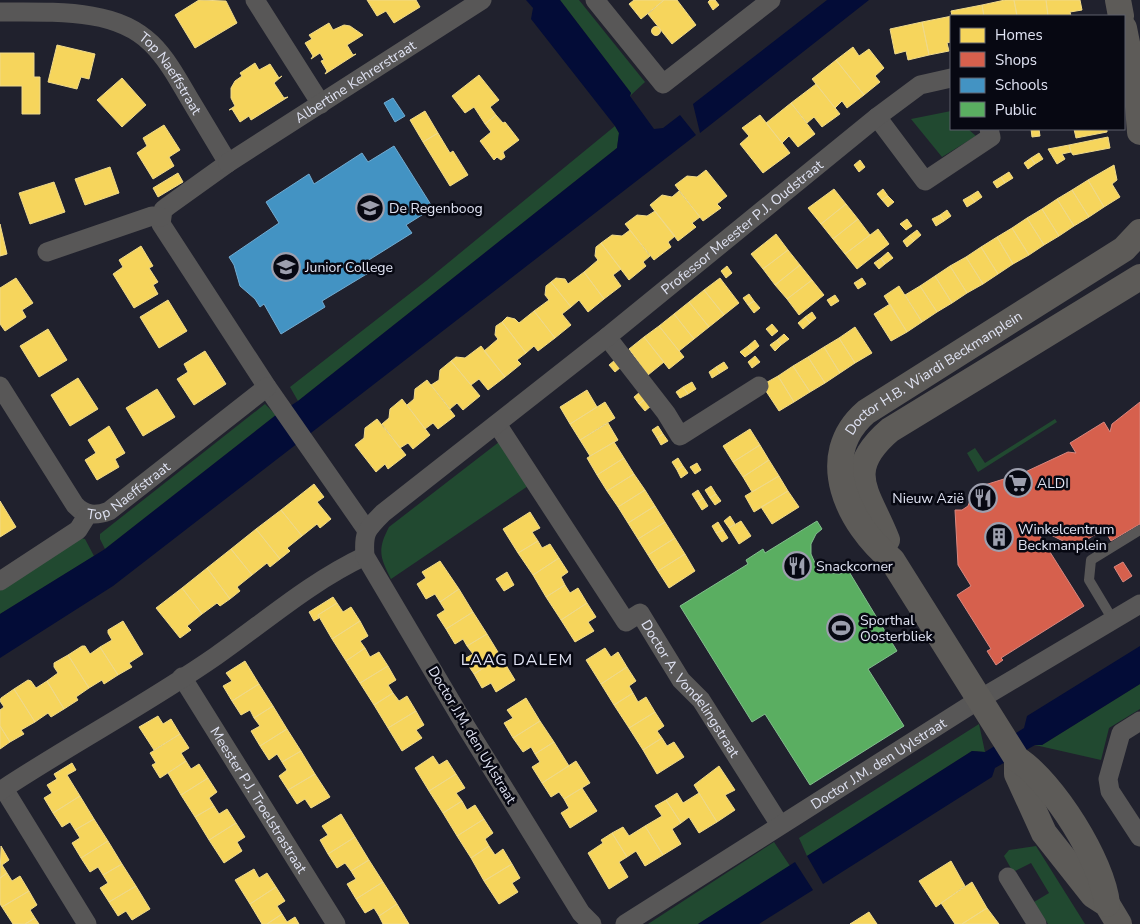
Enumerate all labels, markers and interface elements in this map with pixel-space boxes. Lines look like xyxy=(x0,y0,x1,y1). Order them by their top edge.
legend xyxy=(950,15,1125,130)
text: Homes xyxy=(995,25,1043,45)
street label: Top Naeffstraat xyxy=(135,27,206,118)
street label: Albertine Kehrerstraat xyxy=(291,36,419,127)
text: Shops xyxy=(995,50,1037,70)
text: Schools xyxy=(995,75,1048,95)
text: Public xyxy=(995,100,1036,120)
street label: Professor Meester P.J. Oudstraat xyxy=(657,155,827,299)
school or university icon: De Regenboog xyxy=(355,193,385,223)
place label: De Regenboog xyxy=(389,199,483,218)
school or university icon: Junior College xyxy=(271,252,301,282)
place label: Junior College xyxy=(304,258,393,277)
street label: Doctor H.B. Wiardi Beckmanplein xyxy=(840,306,1026,438)
street label: Top Naeffstraat xyxy=(85,457,174,524)
supermarket icon: ALDI xyxy=(1003,468,1033,498)
place label: ALDI xyxy=(1037,474,1069,493)
restaurant icon: Nieuw Azië xyxy=(968,483,998,513)
place label: Nieuw Azië xyxy=(892,489,964,508)
place label: Winkelcentrum Beckmanplein xyxy=(1018,520,1114,555)
building icon: Winkelcentrum Beckmanplein xyxy=(984,522,1014,552)
restaurant icon: Snackcorner xyxy=(782,551,812,581)
place label: Snackcorner xyxy=(816,557,893,576)
place label: Sporthal Oosterbliek xyxy=(860,611,933,646)
sports icon: Sporthal Oosterbliek xyxy=(826,613,856,643)
street label: Doctor A. Vondelingstraat xyxy=(637,616,744,761)
district label: LAAG DALEM xyxy=(461,649,573,671)
street label: Doctor J.M. den Uylstraat xyxy=(423,663,521,807)
street label: Doctor J.M. den Uylstraat xyxy=(807,713,950,814)
street label: Meester P.J. Troelstrastraat xyxy=(206,723,312,877)

